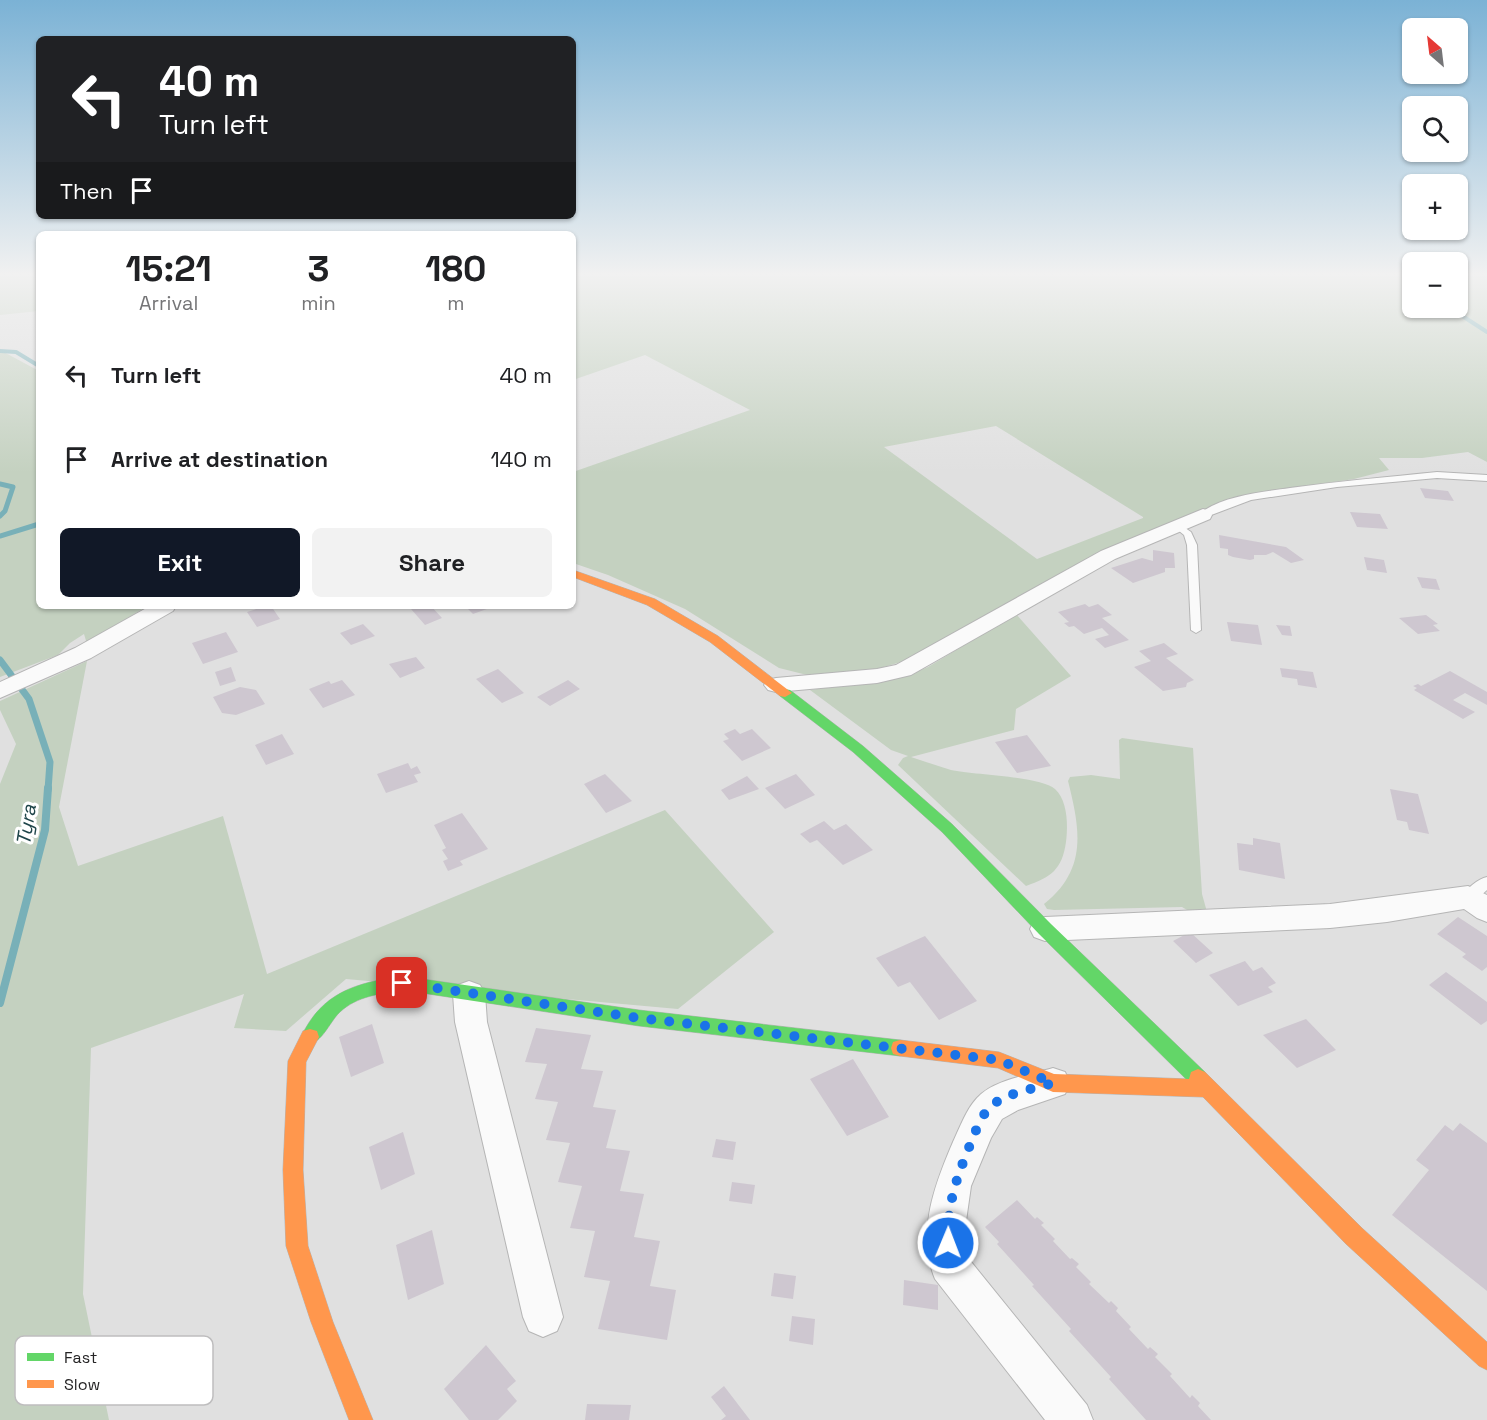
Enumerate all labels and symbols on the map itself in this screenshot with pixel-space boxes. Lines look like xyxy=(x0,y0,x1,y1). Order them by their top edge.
north arrow xyxy=(1402,18,1468,84)
water label: Tyra xyxy=(10,802,42,847)
pin xyxy=(376,957,427,1008)
position arrow xyxy=(916,1211,980,1275)
legend xyxy=(15,1336,213,1405)
text: Fast xyxy=(64,1347,97,1368)
text: Slow xyxy=(64,1374,100,1395)

